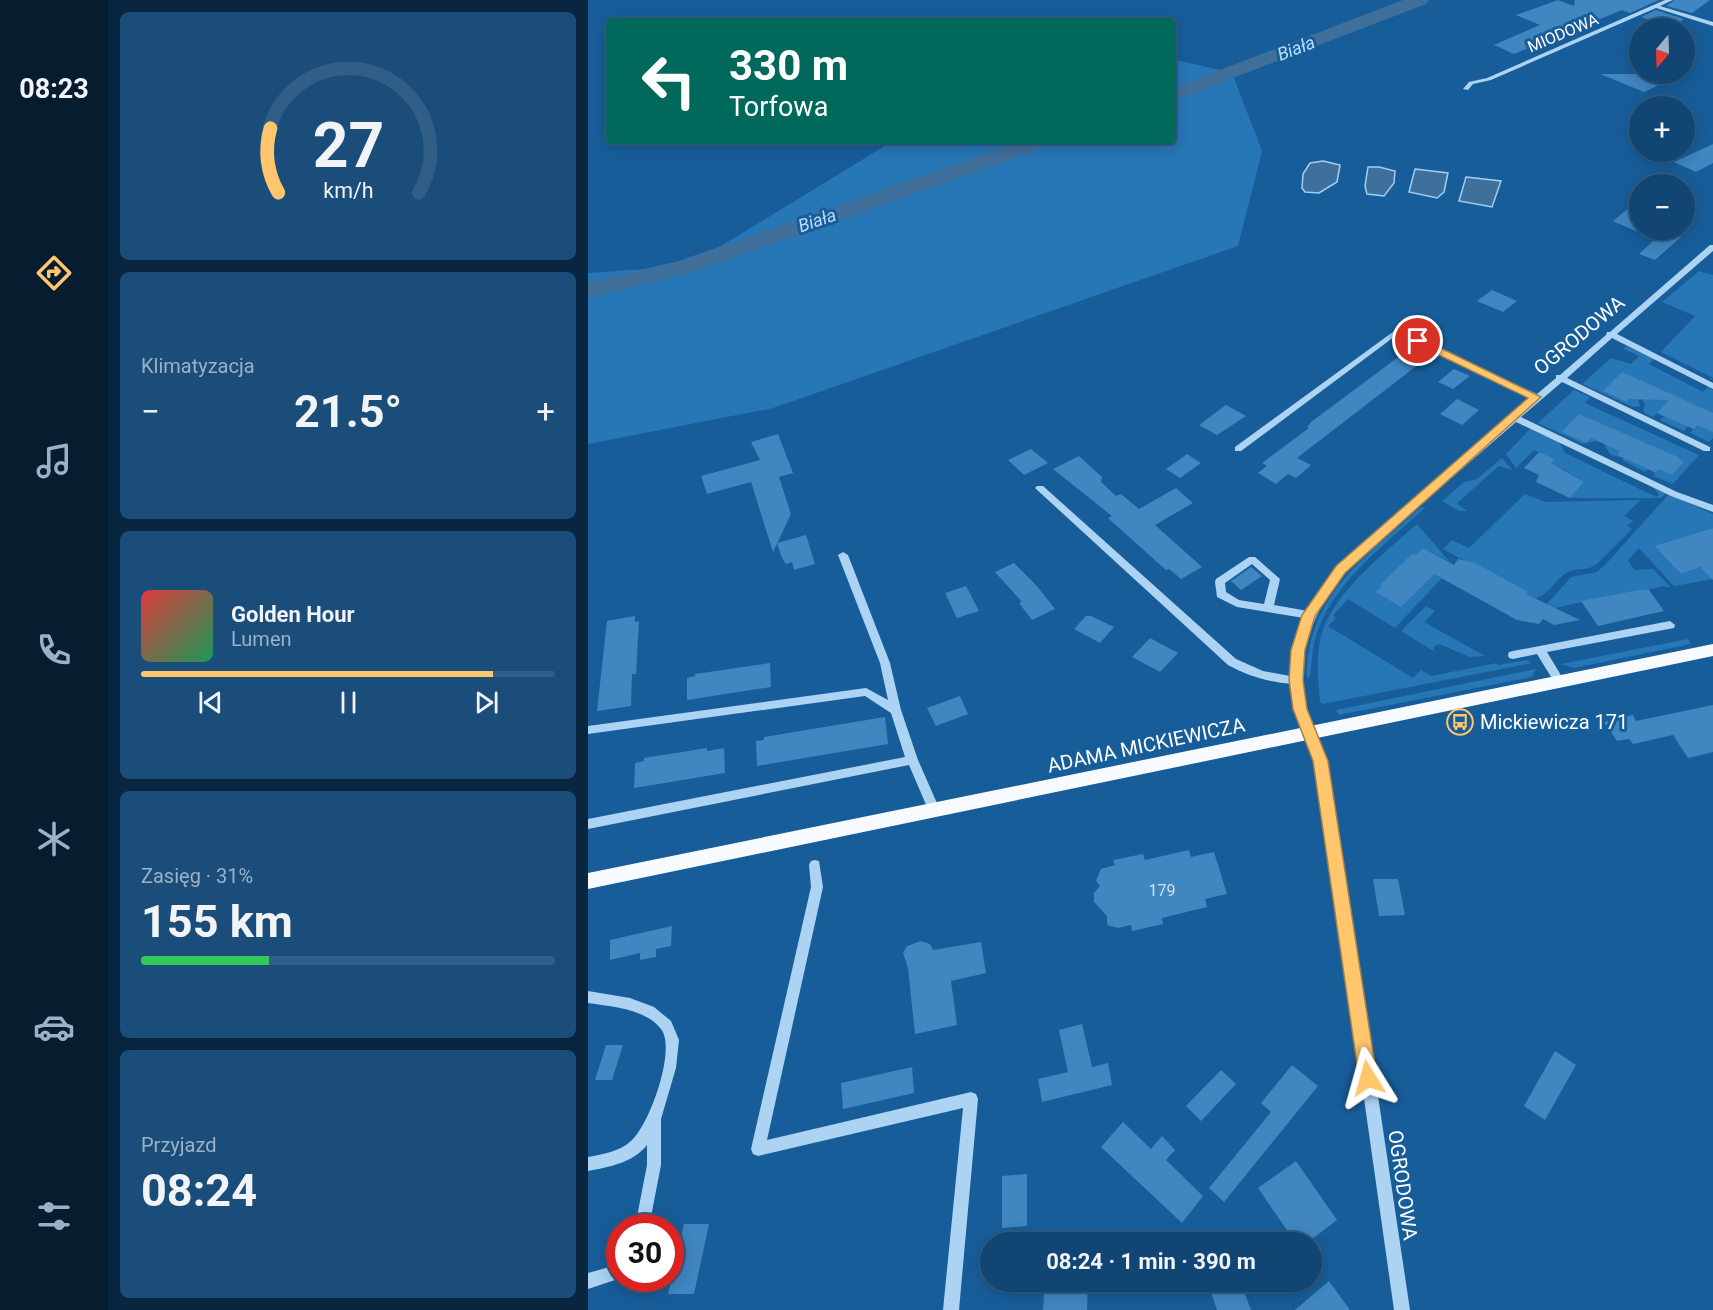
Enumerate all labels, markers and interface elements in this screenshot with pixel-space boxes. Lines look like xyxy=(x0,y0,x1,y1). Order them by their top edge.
street label: MIODOWA xyxy=(1525,9,1602,56)
north arrow xyxy=(1629,18,1695,84)
map controls xyxy=(1629,18,1695,240)
water label: Biała xyxy=(1274,31,1318,65)
text: 330 m xyxy=(729,41,848,90)
icon: left xyxy=(630,42,708,120)
text: 08:23 xyxy=(19,73,89,105)
text: Torfowa xyxy=(729,91,828,123)
button: + xyxy=(1629,96,1695,162)
text: 27 xyxy=(312,109,384,182)
button: − xyxy=(1629,174,1695,240)
text: km/h xyxy=(323,178,373,203)
water label: Biała xyxy=(795,204,839,236)
icon: directions xyxy=(33,252,75,294)
street label: OGRODOWA xyxy=(1529,290,1629,380)
pin xyxy=(1392,315,1443,366)
icon: arrive xyxy=(1401,324,1434,357)
text: Klimatyzacja xyxy=(141,354,255,378)
text: 21.5° xyxy=(294,385,402,438)
text: − xyxy=(141,392,160,431)
text: + xyxy=(536,392,555,431)
icon: music xyxy=(33,440,75,482)
text: Golden Hour xyxy=(231,602,355,627)
text: Lumen xyxy=(231,627,292,651)
icon: phone xyxy=(33,629,75,671)
icon: previous xyxy=(194,686,227,719)
icon: pause xyxy=(332,686,365,719)
icon: next xyxy=(470,686,503,719)
bus stop icon: Mickiewicza 171 xyxy=(1445,707,1475,737)
place label: Mickiewicza 171 xyxy=(1480,710,1628,734)
street label: ADAMA MICKIEWICZA xyxy=(1045,712,1247,778)
icon: climate xyxy=(33,818,75,860)
text: Zasięg · 31% xyxy=(141,864,253,888)
house number: 179 xyxy=(1149,881,1175,900)
text: 155 km xyxy=(141,895,293,948)
icon: car xyxy=(33,1006,75,1048)
position arrow xyxy=(1336,1046,1400,1110)
street label: OGRODOWA xyxy=(1383,1129,1423,1241)
text: Przyjazd xyxy=(141,1133,217,1157)
text: 08:24 xyxy=(141,1164,257,1217)
icon: filters xyxy=(33,1195,75,1237)
speed limit sign: 30 xyxy=(606,1214,684,1292)
text: 08:24 · 1 min · 390 m xyxy=(1046,1249,1256,1274)

